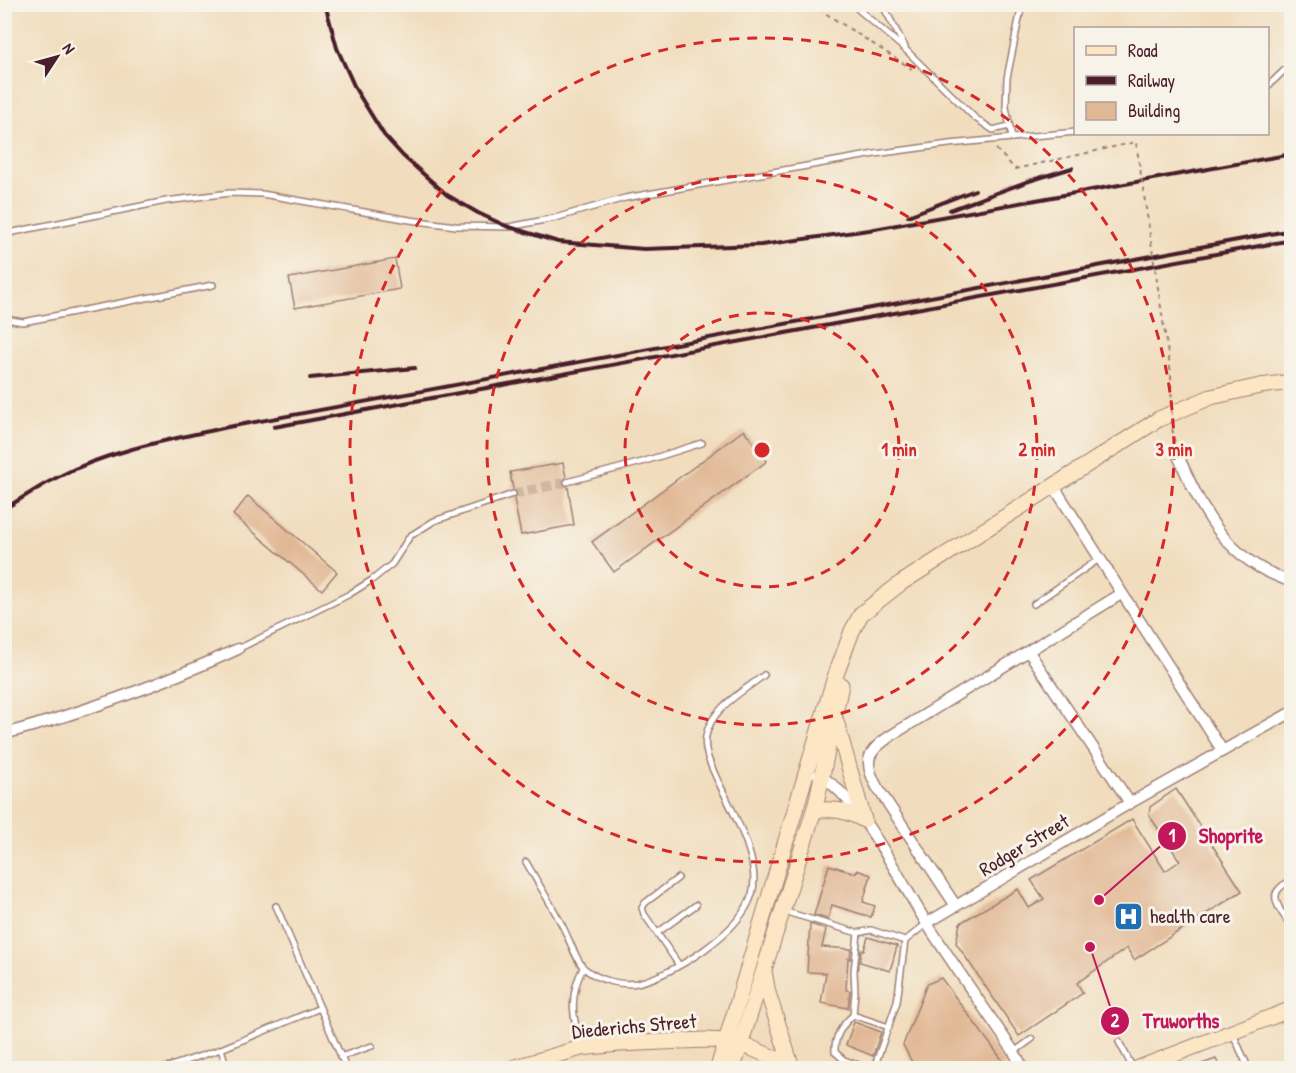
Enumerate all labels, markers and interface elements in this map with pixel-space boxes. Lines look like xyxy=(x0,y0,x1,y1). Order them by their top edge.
north arrow xyxy=(27,27,87,87)
legend xyxy=(1074,27,1269,135)
text: N xyxy=(58,38,81,58)
text: Road xyxy=(1128,38,1158,63)
text: Railway xyxy=(1128,68,1175,93)
text: Building xyxy=(1128,98,1180,123)
text: 1 min xyxy=(881,437,917,462)
text: 2 min xyxy=(1019,437,1055,462)
text: 3 min xyxy=(1156,437,1192,462)
centre of rings xyxy=(752,440,772,460)
street label: Rodger Street xyxy=(974,807,1075,882)
callout: Shoprite xyxy=(1157,816,1275,855)
text: Shoprite xyxy=(1199,821,1264,851)
text: 1 xyxy=(1169,823,1176,848)
hospital icon: health care xyxy=(1113,900,1145,932)
place label: health care xyxy=(1150,902,1231,929)
callout: Truworths xyxy=(1100,1001,1231,1040)
text: Truworths xyxy=(1142,1006,1219,1035)
street label: Diederichs Street xyxy=(571,1007,698,1044)
text: 2 xyxy=(1111,1008,1120,1033)

